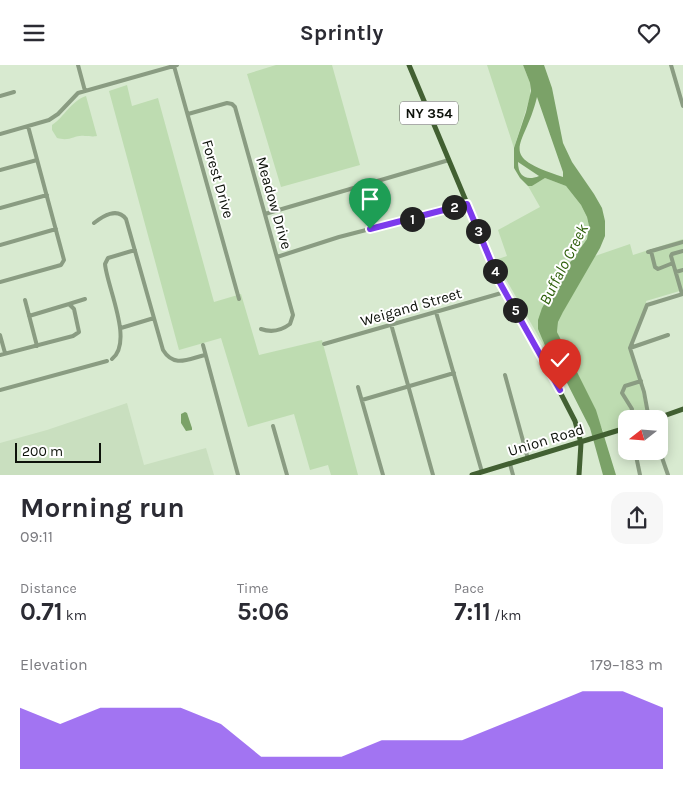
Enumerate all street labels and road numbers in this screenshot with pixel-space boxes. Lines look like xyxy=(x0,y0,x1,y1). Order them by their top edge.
road number: NY 354 xyxy=(400,101,458,124)
street label: Forest Drive xyxy=(198,138,238,220)
street label: Meadow Drive xyxy=(252,155,296,251)
street label: Weigand Street xyxy=(358,284,464,330)
street label: Union Road xyxy=(506,420,586,460)

